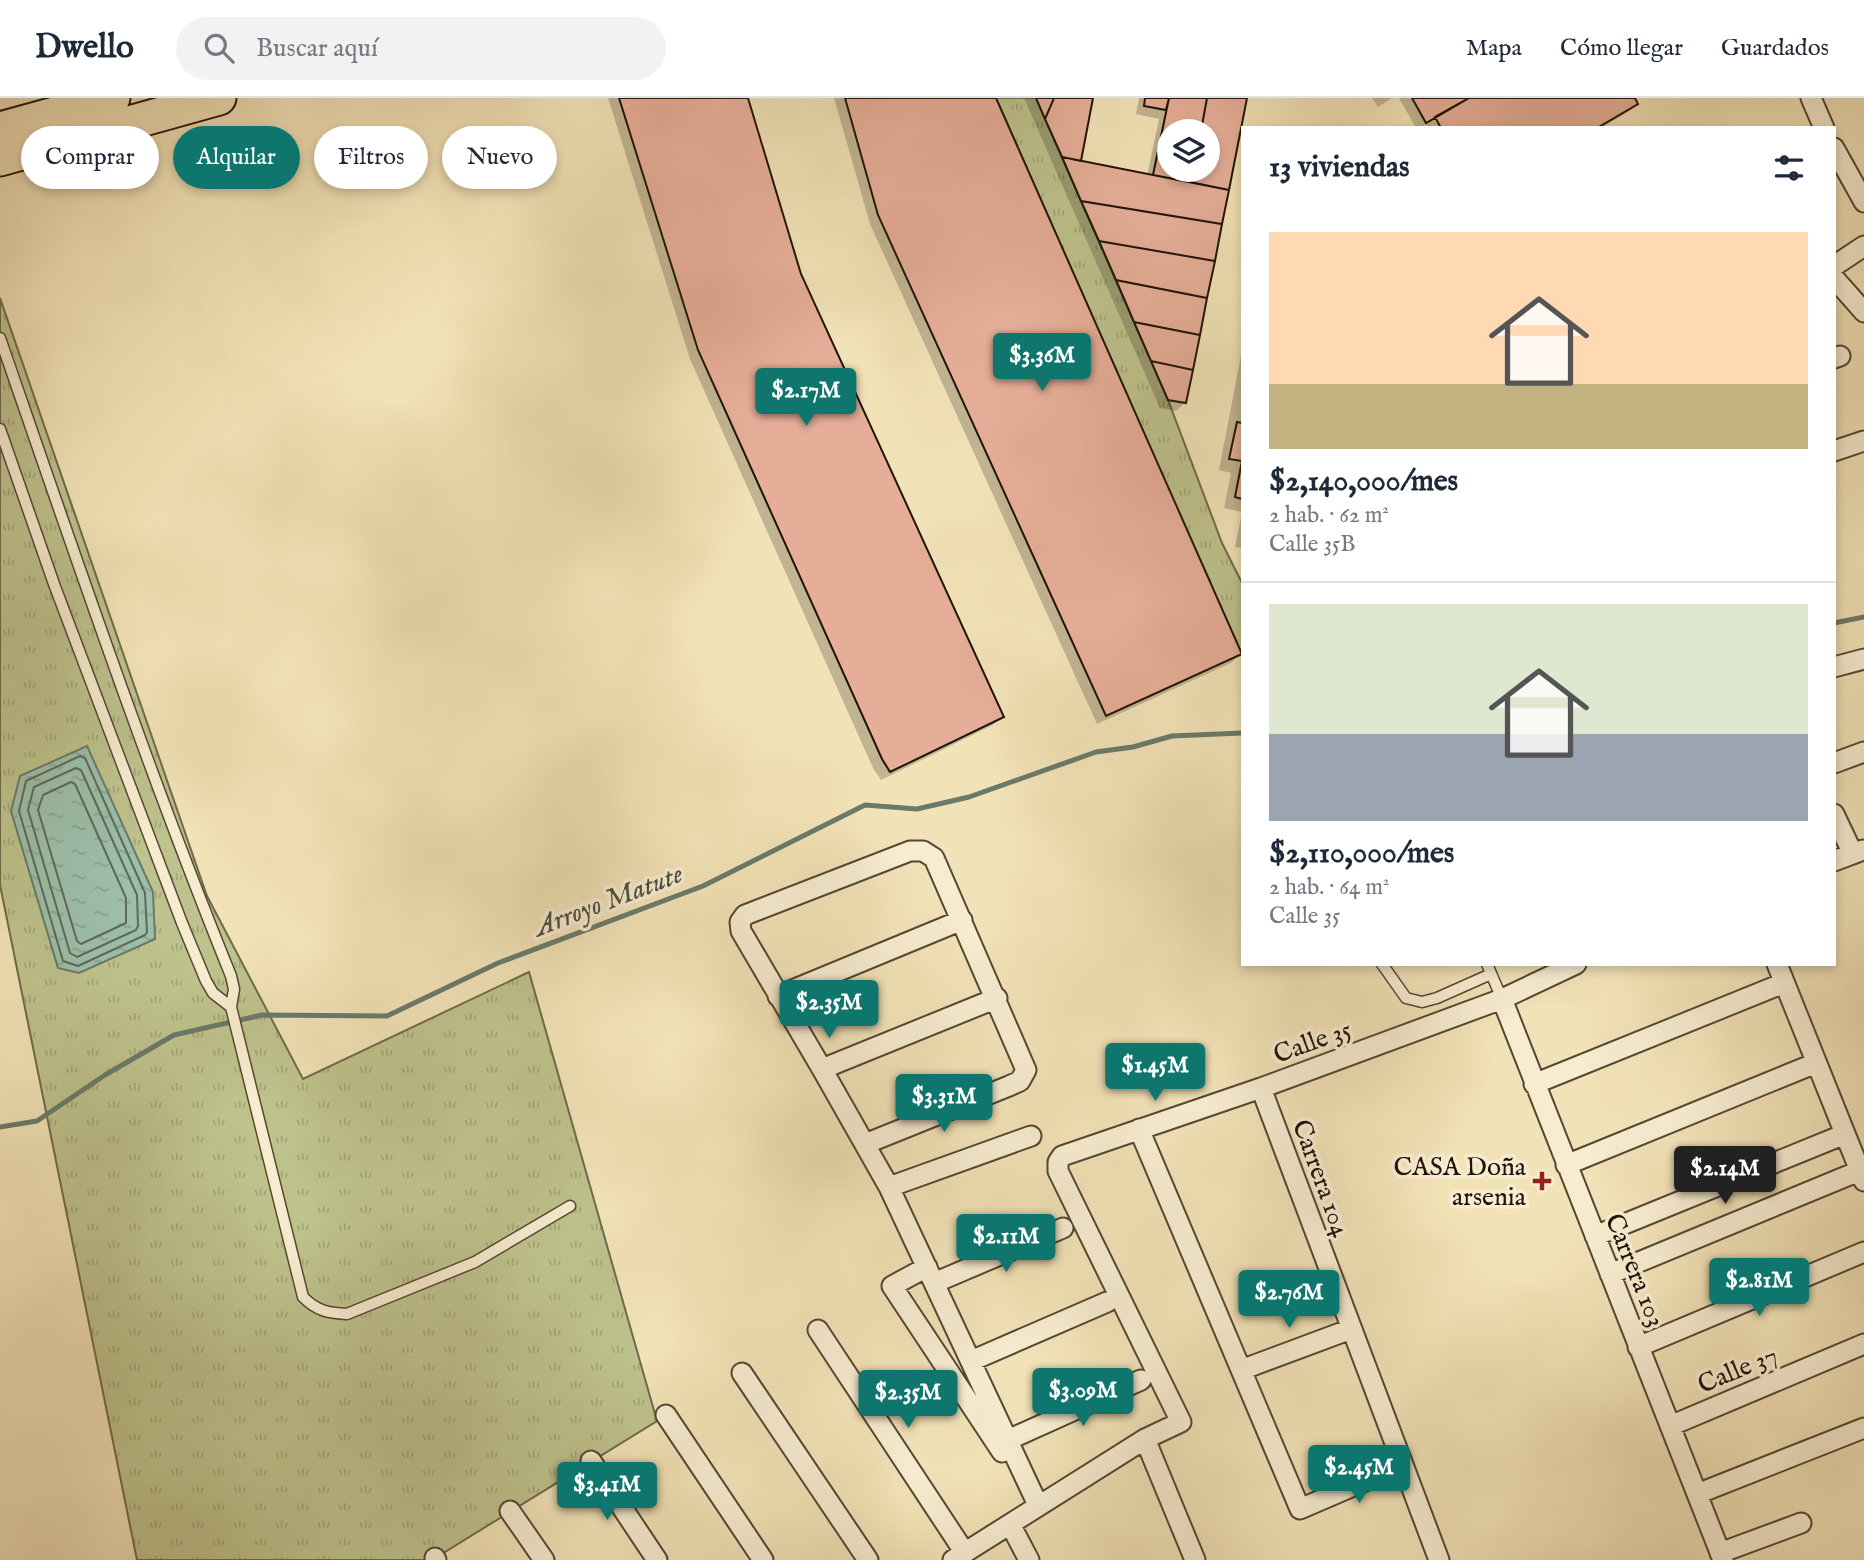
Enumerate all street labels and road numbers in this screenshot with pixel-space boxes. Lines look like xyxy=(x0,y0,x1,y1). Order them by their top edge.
street label: Calle 35 xyxy=(1269,1013,1356,1072)
street label: Carrera 104 xyxy=(1284,1115,1357,1242)
street label: Carrera 103 xyxy=(1597,1209,1672,1332)
street label: Calle 37 xyxy=(1693,1339,1782,1402)

